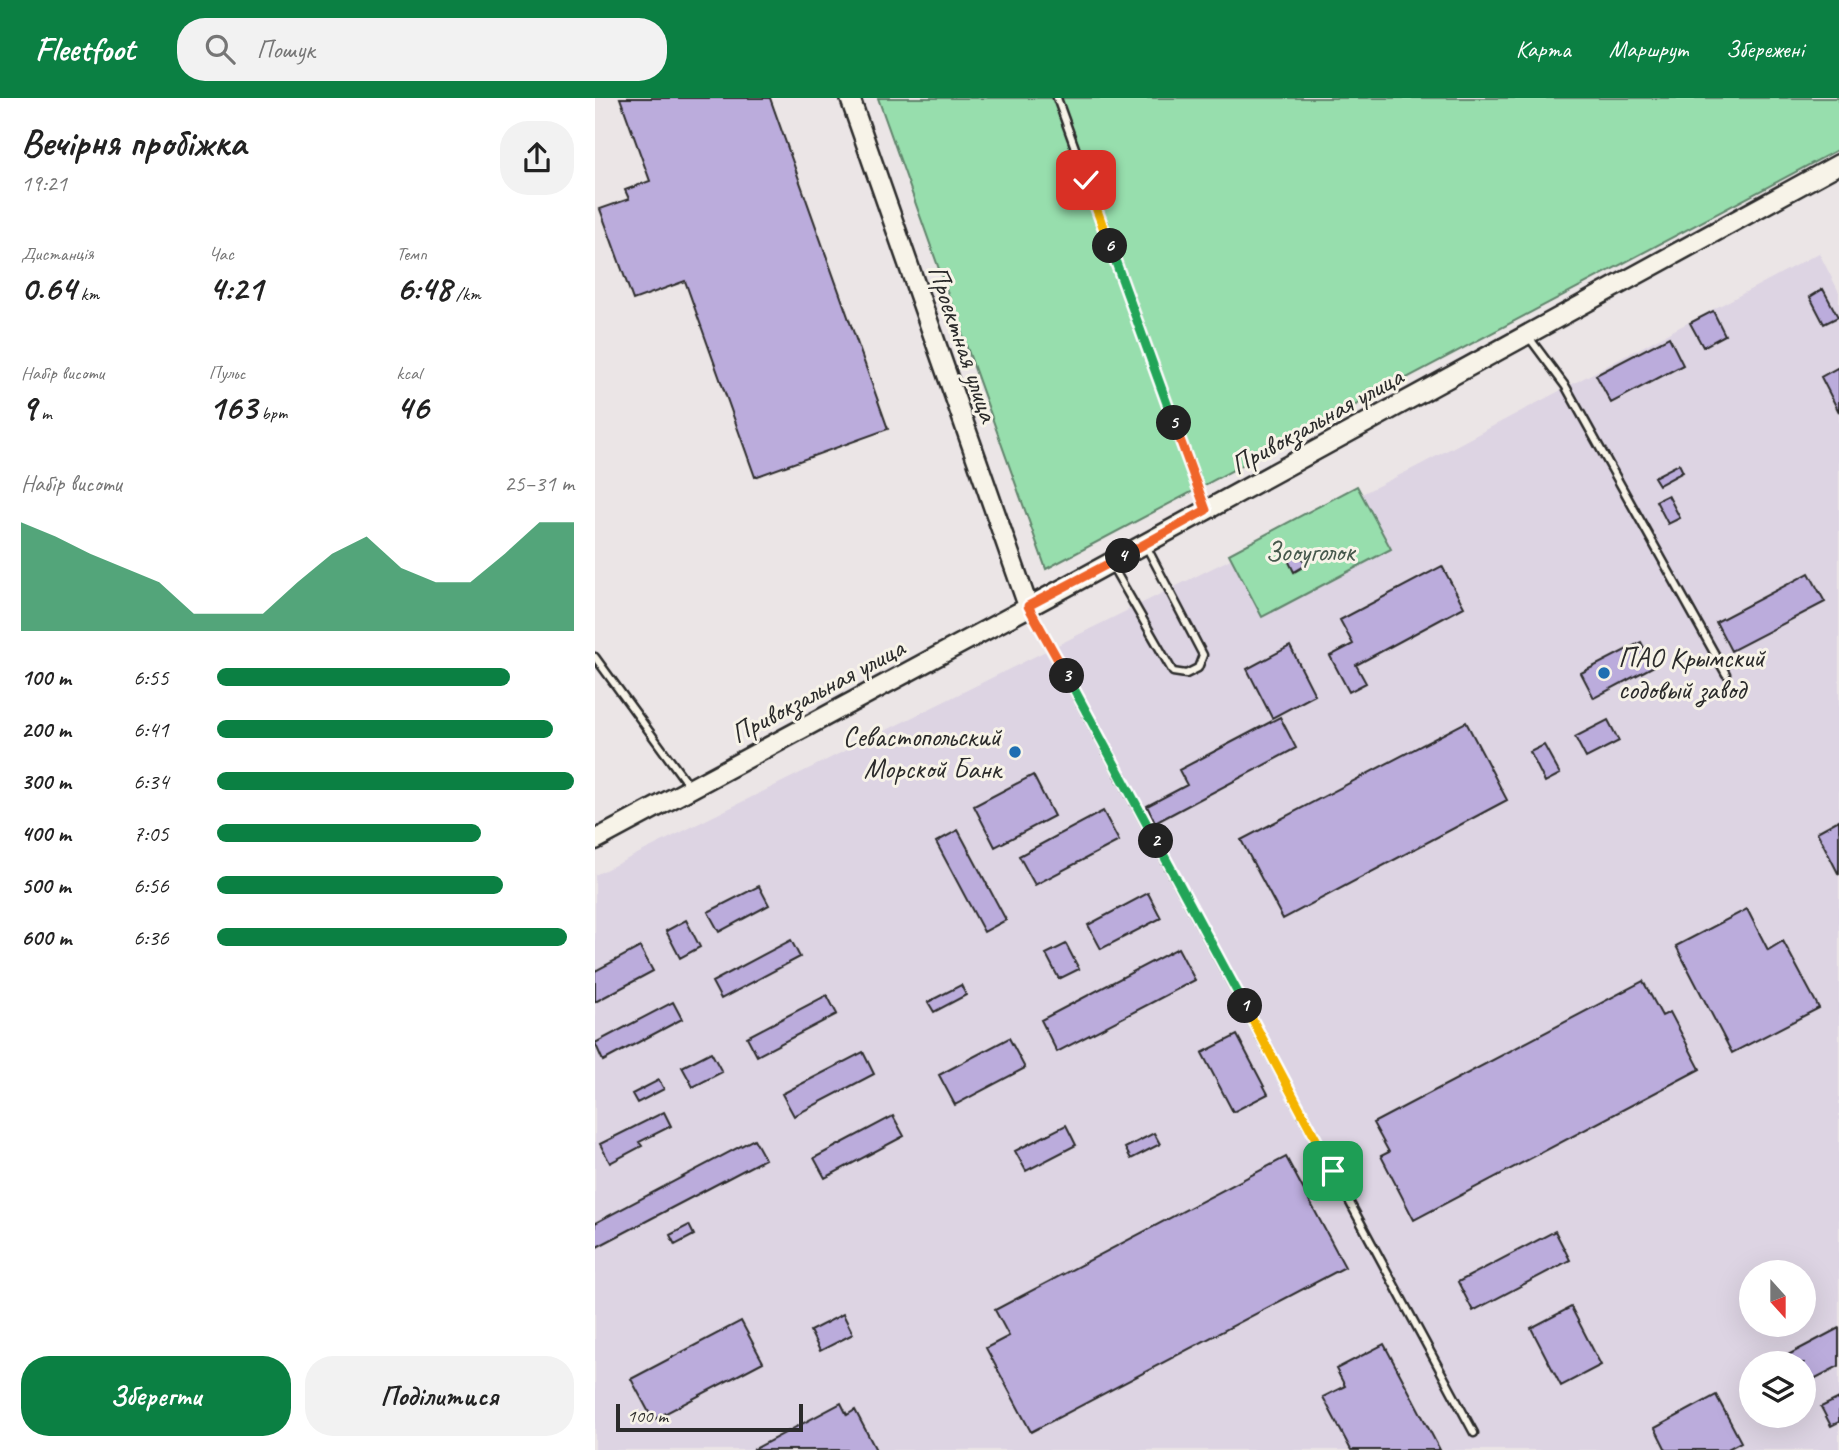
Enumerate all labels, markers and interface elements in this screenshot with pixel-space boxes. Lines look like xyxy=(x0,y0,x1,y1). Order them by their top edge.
search box xyxy=(177,18,667,81)
text: Fleetfoot xyxy=(35,28,135,70)
icon: search xyxy=(201,30,239,68)
text: Пошук xyxy=(257,33,315,66)
text: Карта xyxy=(1516,34,1571,64)
text: Маршрут xyxy=(1609,34,1688,64)
text: Збережені xyxy=(1726,34,1804,64)
text: Вечірня пробіжка xyxy=(21,119,246,166)
button: share xyxy=(500,121,574,195)
pin xyxy=(1056,150,1116,210)
icon: check xyxy=(1067,161,1105,199)
text: 19:21 xyxy=(21,169,67,198)
pin: 6 xyxy=(1093,228,1127,264)
text: 6 xyxy=(1105,233,1114,257)
text: Дистанція xyxy=(21,242,94,266)
text: Час xyxy=(209,242,234,266)
text: Темп xyxy=(396,242,427,266)
street label: Проектная улица xyxy=(920,260,1007,428)
text: 0.64 xyxy=(21,266,76,311)
text: 4:21 xyxy=(209,266,263,311)
text: 6:48 xyxy=(396,266,451,311)
text: km xyxy=(76,282,99,306)
text: /km xyxy=(451,282,481,306)
street label: Привокзальная улица xyxy=(1224,358,1411,483)
text: Набір висоти xyxy=(21,361,104,385)
text: Пульс xyxy=(209,361,245,385)
text: kcal xyxy=(396,361,421,385)
text: 9 xyxy=(21,385,36,430)
text: 163 xyxy=(209,385,257,430)
text: 46 xyxy=(396,385,429,430)
text: m xyxy=(36,401,52,425)
text: bpm xyxy=(257,401,287,425)
pin: 5 xyxy=(1157,406,1191,440)
text: 5 xyxy=(1169,410,1178,434)
text: Набір висоти xyxy=(21,469,121,498)
text: 25–31 m xyxy=(504,469,574,498)
park label: Зооуголок xyxy=(1265,534,1356,569)
pin: 4 xyxy=(1105,538,1141,574)
text: 4 xyxy=(1118,543,1127,567)
street label: Привокзальная улица xyxy=(724,629,912,752)
place label: ПАО Крымский содовый завод xyxy=(1618,640,1766,708)
pin: 3 xyxy=(1049,658,1085,694)
text: 100 m xyxy=(21,663,71,692)
text: 6:55 xyxy=(133,663,169,692)
text: 3 xyxy=(1062,663,1071,687)
marker: ПАО Крымский содовый завод xyxy=(1596,665,1612,681)
text: 200 m xyxy=(21,715,71,744)
text: 6:41 xyxy=(133,715,169,744)
place label: Севастопольский Морской Банк xyxy=(843,719,1004,786)
marker: Севастопольский Морской Банк xyxy=(1007,744,1023,760)
text: 300 m xyxy=(21,767,71,796)
text: 6:34 xyxy=(133,767,169,796)
text: 400 m xyxy=(21,819,71,848)
text: 7:05 xyxy=(133,819,169,848)
pin: 2 xyxy=(1139,824,1173,858)
text: 2 xyxy=(1151,828,1160,852)
text: 500 m xyxy=(21,871,70,900)
text: 6:56 xyxy=(133,871,169,900)
text: 600 m xyxy=(21,923,71,952)
text: 6:36 xyxy=(133,923,169,952)
pin: 1 xyxy=(1227,988,1263,1024)
text: 1 xyxy=(1240,993,1249,1017)
pin xyxy=(1303,1141,1363,1201)
icon: arrive xyxy=(1314,1152,1352,1190)
north arrow xyxy=(1739,1260,1817,1337)
map controls xyxy=(1739,1260,1816,1428)
button: layers xyxy=(1739,1351,1816,1428)
button: Зберегти xyxy=(21,1356,291,1436)
button: Поділитися xyxy=(305,1356,574,1436)
scale bar xyxy=(616,1401,803,1433)
text: 100 m xyxy=(627,1404,668,1428)

